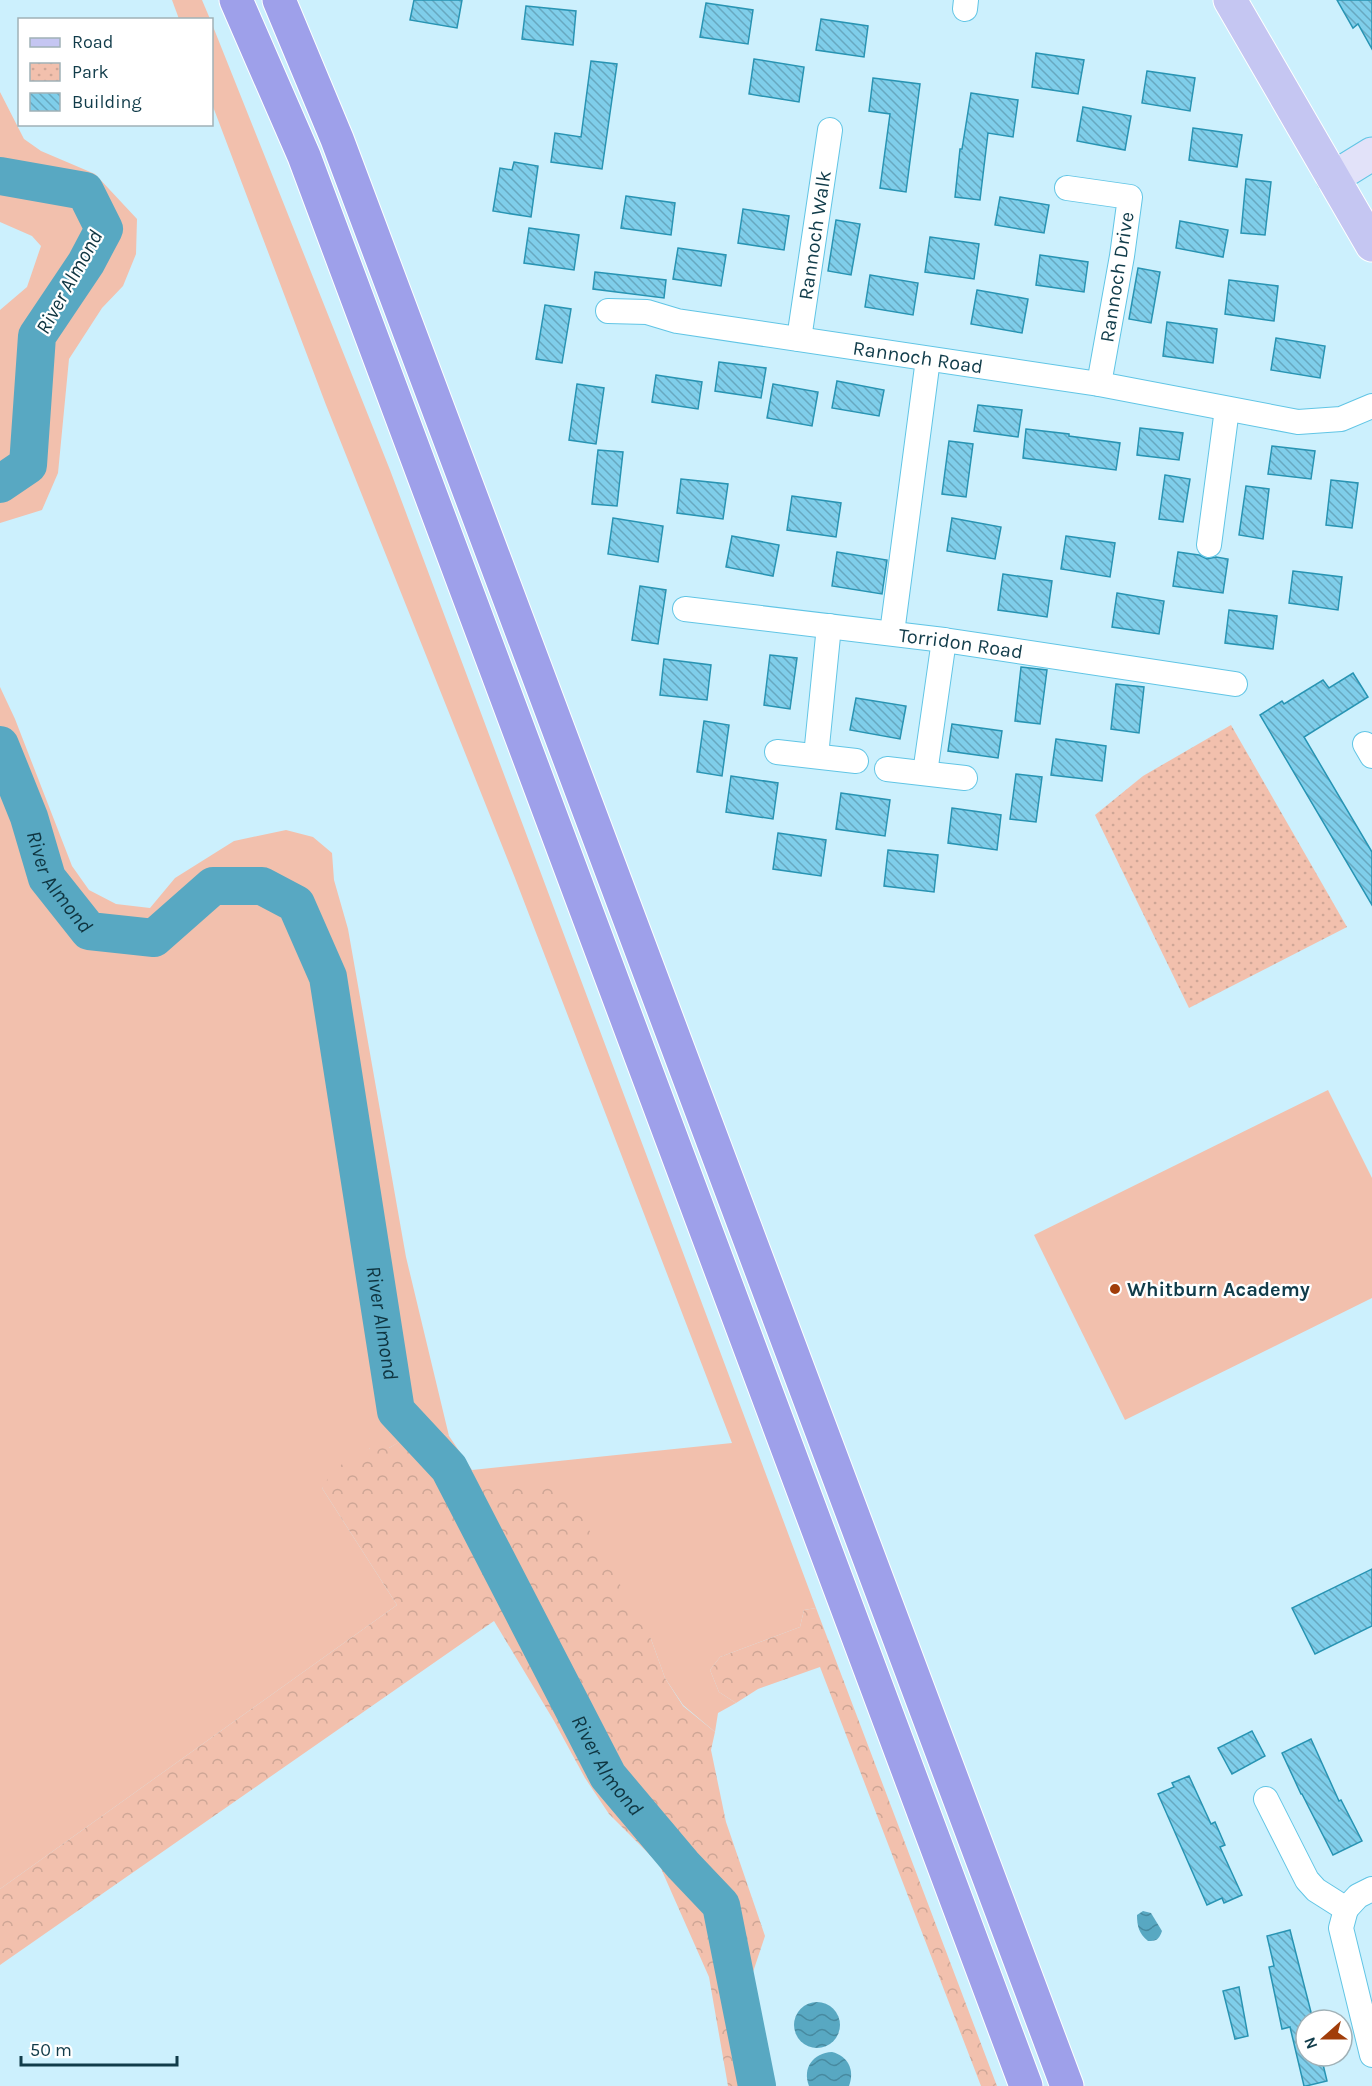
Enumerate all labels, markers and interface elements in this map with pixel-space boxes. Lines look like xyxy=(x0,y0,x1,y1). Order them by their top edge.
legend xyxy=(18,18,213,126)
text: Road xyxy=(72,31,113,53)
text: Park xyxy=(72,61,109,83)
text: Building xyxy=(72,91,142,113)
street label: Rannoch Walk xyxy=(793,169,835,301)
street label: Rannoch Drive xyxy=(1095,210,1139,344)
water label: River Almond xyxy=(31,226,107,338)
street label: Rannoch Road xyxy=(851,336,985,378)
street label: Torridon Road xyxy=(897,623,1025,663)
water label: River Almond xyxy=(22,828,98,937)
water label: River Almond xyxy=(361,1264,403,1381)
place label: Whitburn Academy xyxy=(1127,1278,1310,1301)
marker: Whitburn Academy xyxy=(1108,1282,1122,1296)
water label: River Almond xyxy=(566,1711,648,1820)
north arrow xyxy=(1294,2008,1354,2068)
scale bar xyxy=(21,2029,177,2067)
text: N xyxy=(1300,2034,1321,2052)
text: 50 m xyxy=(30,2039,72,2061)

